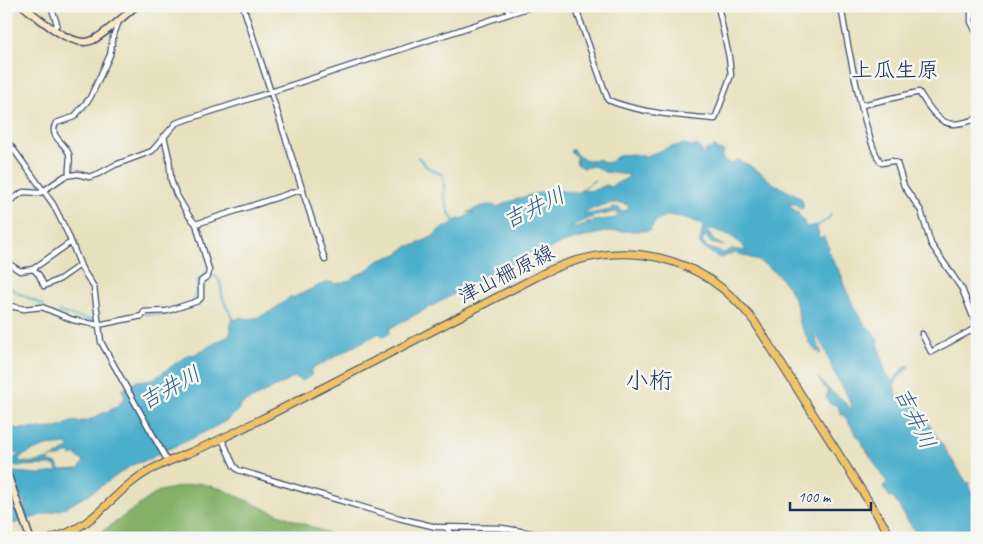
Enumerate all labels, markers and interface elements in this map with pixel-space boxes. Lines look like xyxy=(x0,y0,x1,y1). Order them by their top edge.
district label: 上瓜生原 xyxy=(851,56,939,84)
water label: 吉井川 xyxy=(498,181,570,235)
street label: 津山柵原線 xyxy=(453,239,559,309)
water label: 吉井川 xyxy=(134,360,206,416)
district label: 小桁 xyxy=(625,365,673,395)
water label: 吉井川 xyxy=(888,382,942,454)
scale bar xyxy=(790,479,872,511)
text: 100 m xyxy=(798,488,832,507)

